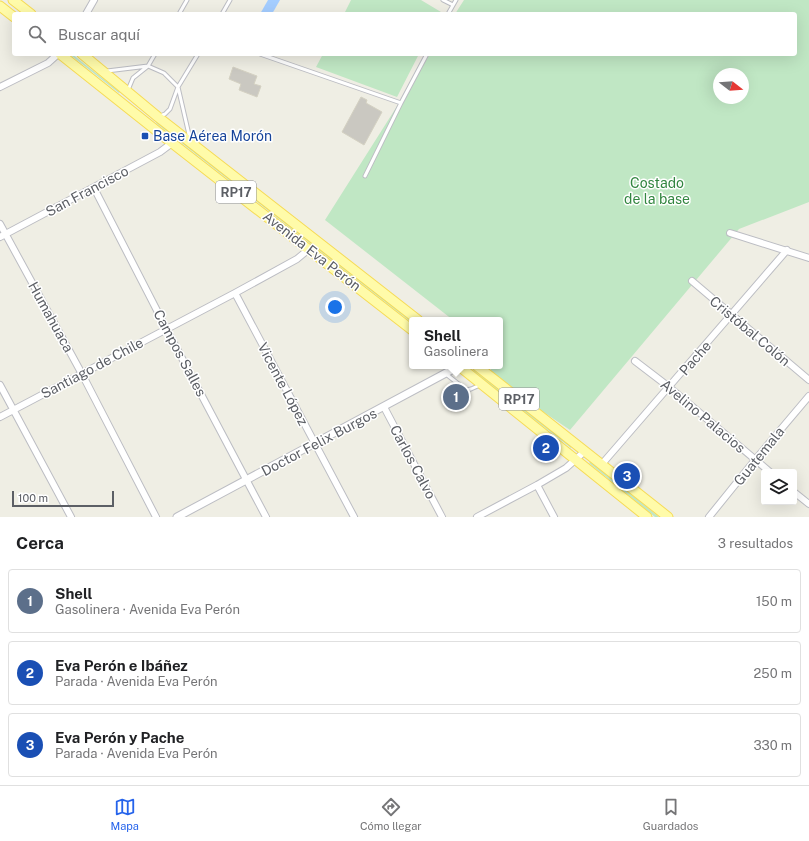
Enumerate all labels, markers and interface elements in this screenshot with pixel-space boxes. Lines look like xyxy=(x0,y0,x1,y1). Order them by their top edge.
search box xyxy=(12,12,797,56)
icon: search xyxy=(26,23,48,45)
text: Buscar aquí xyxy=(58,26,140,43)
north arrow xyxy=(713,68,749,104)
place label: Base Aérea Morón xyxy=(153,128,272,144)
marker: Base Aérea Morón xyxy=(140,131,150,141)
street label: San Francisco xyxy=(43,162,131,220)
park label: Costado de la base xyxy=(624,175,690,207)
road number: RP17 xyxy=(216,181,256,203)
street label: Avenida Eva Perón xyxy=(260,208,364,294)
street label: Humahuaca xyxy=(25,279,77,355)
street label: Cristóbal Colón xyxy=(707,293,793,369)
your location xyxy=(325,297,345,317)
street label: Campos Salles xyxy=(150,307,210,399)
popup xyxy=(409,317,503,369)
text: Shell xyxy=(424,327,461,344)
street label: Santiago de Chile xyxy=(38,334,146,402)
street label: Pache xyxy=(676,338,714,378)
street label: Vicente López xyxy=(255,340,312,428)
text: Gasolinera xyxy=(424,344,488,359)
street label: Avelino Palacios xyxy=(658,376,748,456)
pin: 1 xyxy=(443,382,469,412)
road number: RP17 xyxy=(499,388,539,410)
street label: Doctor Felix Burgos xyxy=(259,405,379,479)
street label: Carlos Calvo xyxy=(387,422,439,502)
street label: Guatemala xyxy=(731,423,787,489)
pin: 2 xyxy=(533,433,559,463)
pin: 3 xyxy=(614,461,640,491)
map controls xyxy=(761,469,797,505)
button: layers xyxy=(761,469,797,505)
scale bar xyxy=(12,489,114,508)
text: 100 m xyxy=(18,492,48,504)
text: Cerca xyxy=(16,533,64,553)
text: 3 resultados xyxy=(718,536,793,551)
text: Shell xyxy=(55,585,93,602)
text: 1 xyxy=(27,594,33,609)
text: 150 m xyxy=(756,594,792,609)
text: Gasolinera · Avenida Eva Perón xyxy=(55,602,240,617)
text: Eva Perón e Ibáñez xyxy=(55,657,188,674)
text: 2 xyxy=(26,666,34,681)
text: 250 m xyxy=(754,666,792,681)
text: Parada · Avenida Eva Perón xyxy=(55,674,218,689)
text: Eva Perón y Pache xyxy=(55,729,184,746)
text: 3 xyxy=(26,738,34,753)
text: 330 m xyxy=(753,738,792,753)
text: Parada · Avenida Eva Perón xyxy=(55,746,218,761)
tab: Mapa xyxy=(111,796,139,832)
tab: Cómo llegar xyxy=(360,796,422,832)
tab: Guardados xyxy=(643,796,698,832)

